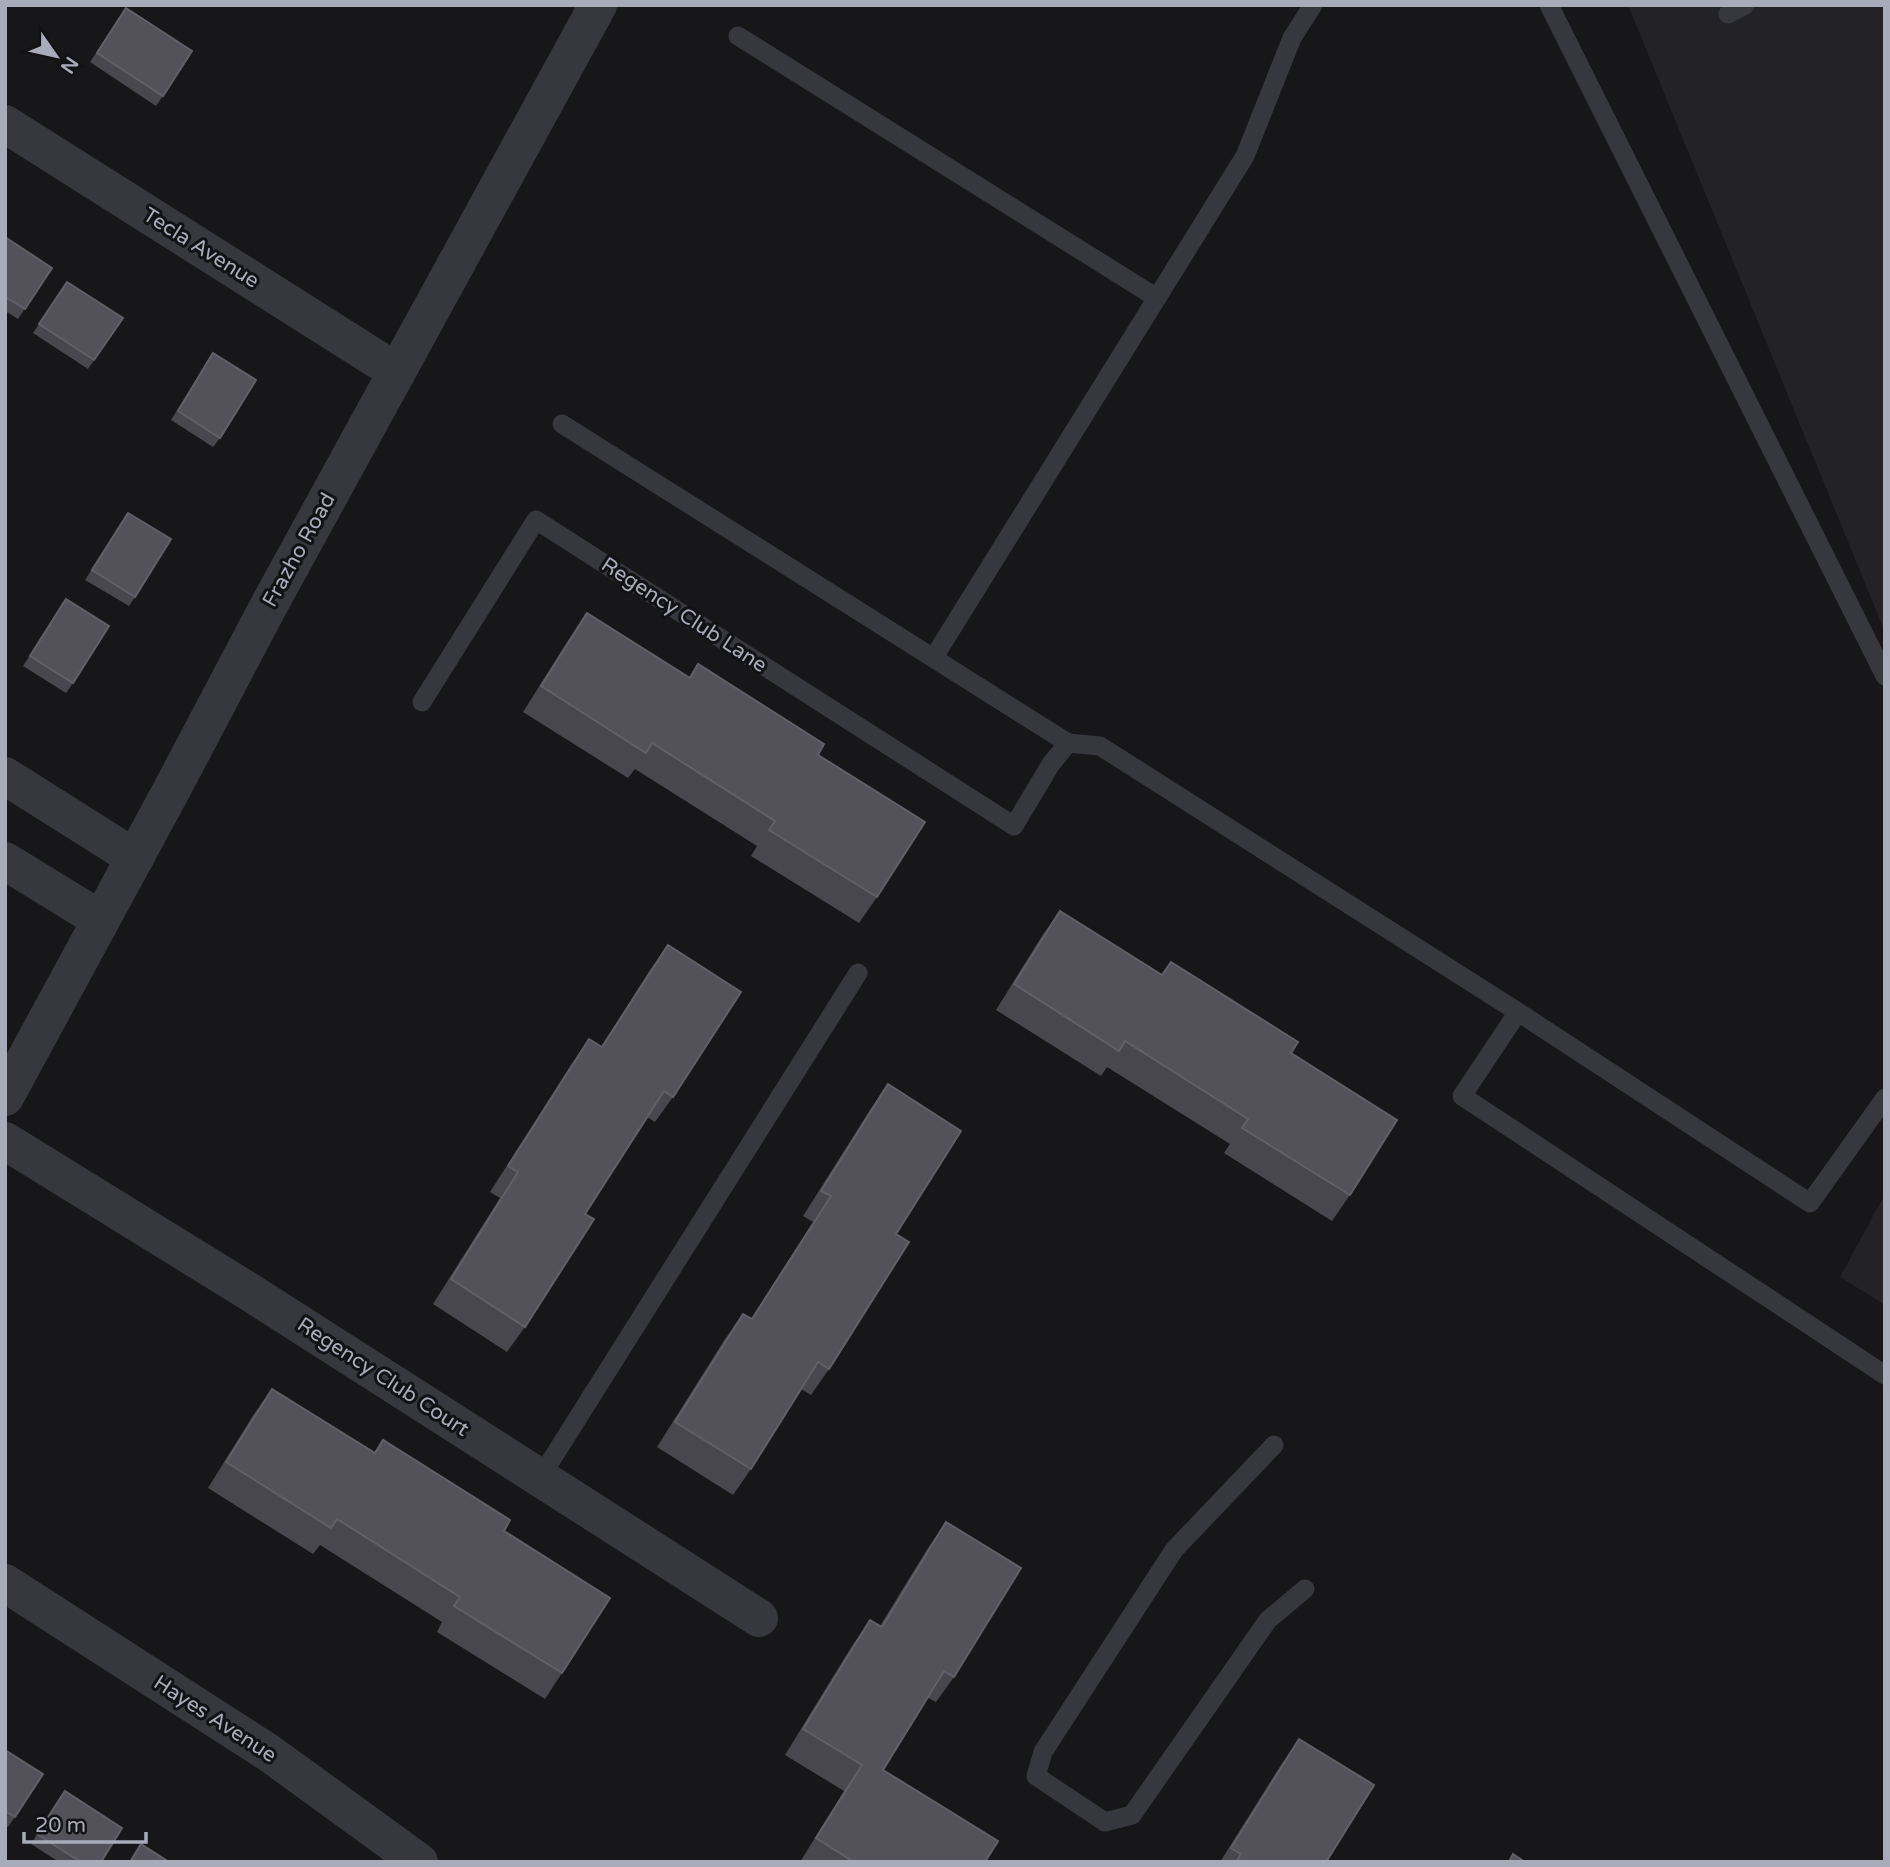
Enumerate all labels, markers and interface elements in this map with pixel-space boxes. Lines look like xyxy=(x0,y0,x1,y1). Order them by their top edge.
north arrow xyxy=(21,21,91,91)
text: N xyxy=(56,52,83,77)
street label: Tecla Avenue xyxy=(138,202,264,294)
street label: Frazho Road xyxy=(257,489,341,611)
street label: Regency Club Lane xyxy=(596,552,772,678)
street label: Regency Club Court xyxy=(292,1312,474,1442)
street label: Hayes Avenue xyxy=(149,1670,281,1768)
scale bar xyxy=(24,1800,147,1844)
text: 20 m xyxy=(35,1813,86,1838)

